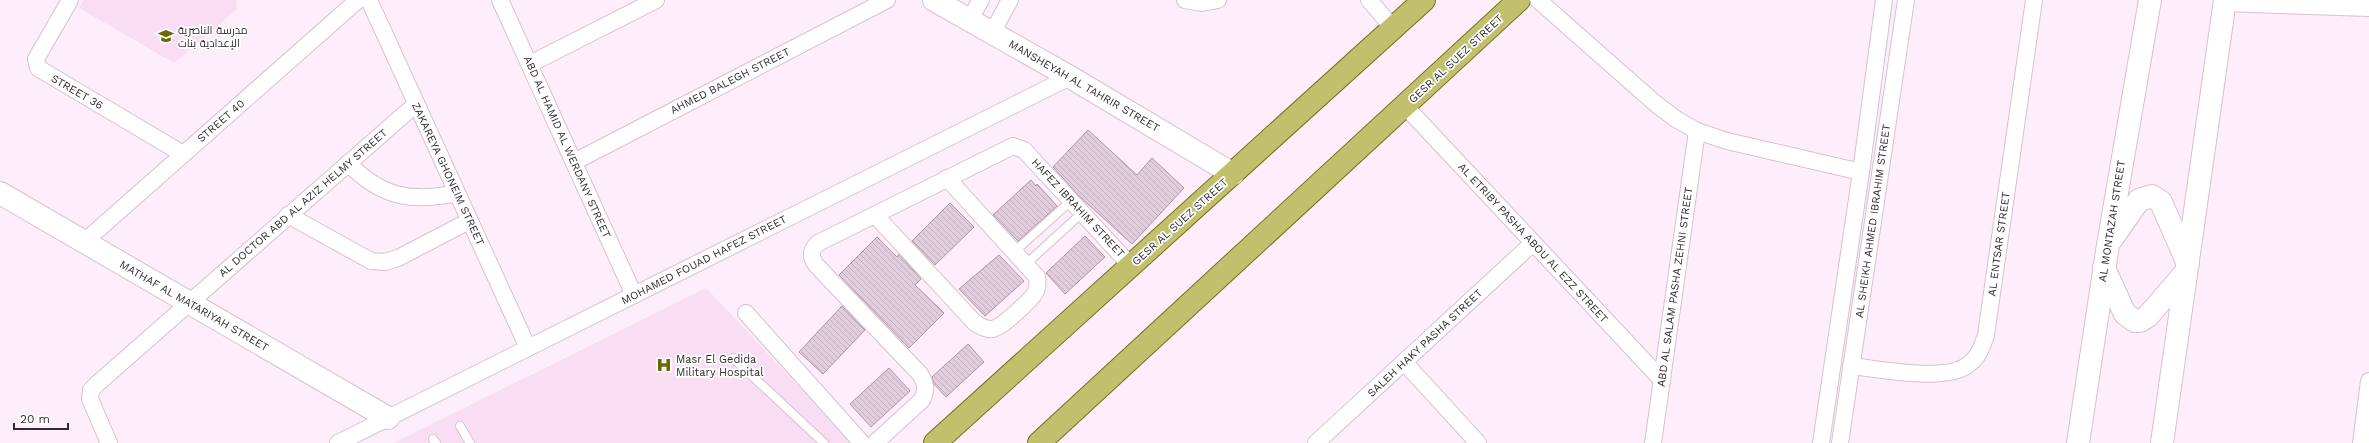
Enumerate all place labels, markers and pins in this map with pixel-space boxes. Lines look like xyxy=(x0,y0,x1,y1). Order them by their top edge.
place label: مدرسة الناصرية الإعدادية بنات xyxy=(178,24,248,50)
school or university icon: مدرسة الناصرية الإعدادية بنات xyxy=(157,27,175,45)
place label: Masr El Gedida Military Hospital xyxy=(676,353,764,379)
hospital icon: Masr El Gedida Military Hospital xyxy=(655,356,673,374)

